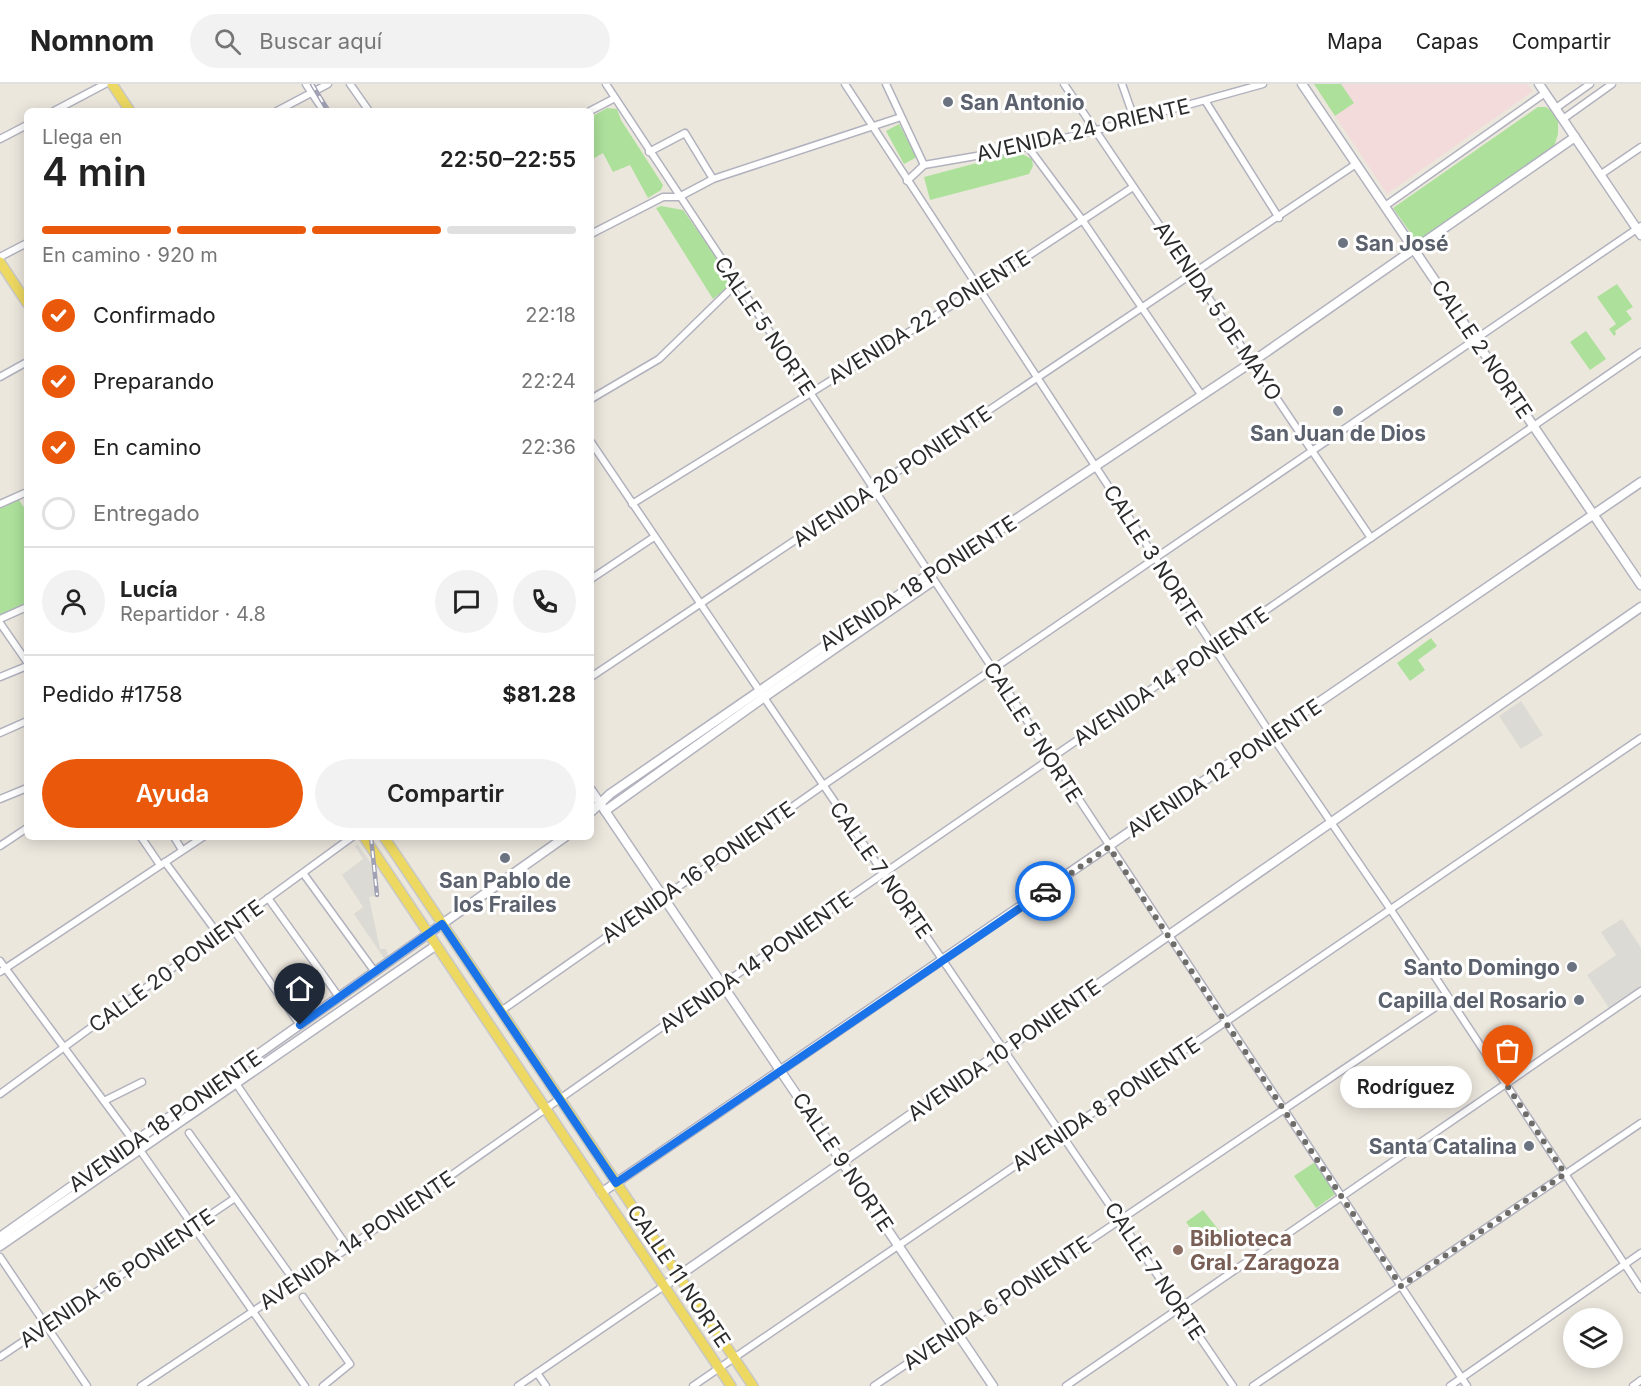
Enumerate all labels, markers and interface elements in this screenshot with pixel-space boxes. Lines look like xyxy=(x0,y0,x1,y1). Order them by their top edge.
search box xyxy=(190,14,610,68)
text: Nomnom xyxy=(30,24,154,58)
icon: search xyxy=(211,25,244,58)
text: Buscar aquí xyxy=(259,28,382,54)
text: Mapa xyxy=(1327,29,1383,54)
text: Capas xyxy=(1416,29,1479,54)
text: Compartir xyxy=(1512,29,1611,54)
place label: San Antonio xyxy=(960,90,1085,115)
street label: AVENIDA 24 ORIENTE xyxy=(974,93,1192,167)
marker: San Antonio xyxy=(941,95,955,109)
text: Llega en xyxy=(42,125,122,149)
text: 22:50–22:55 xyxy=(440,146,576,172)
text: 4 min xyxy=(42,148,147,195)
street label: AVENIDA 5 DE MAYO xyxy=(1149,217,1287,405)
place label: San José xyxy=(1355,231,1448,256)
marker: San José xyxy=(1336,236,1350,250)
text: En camino · 920 m xyxy=(42,243,218,267)
street label: AVENIDA 22 PONIENTE xyxy=(823,245,1035,389)
street label: CALLE 5 NORTE xyxy=(709,252,821,400)
street label: CALLE 2 NORTE xyxy=(1426,275,1538,423)
icon: check xyxy=(42,299,75,332)
text: Confirmado xyxy=(93,302,216,328)
text: 22:18 xyxy=(525,303,576,327)
icon: check xyxy=(42,365,75,398)
text: Preparando xyxy=(93,368,214,394)
text: 22:24 xyxy=(521,369,576,393)
street label: AVENIDA 20 PONIENTE xyxy=(788,400,996,552)
marker: San Juan de Dios xyxy=(1331,404,1345,418)
place label: San Juan de Dios xyxy=(1250,421,1426,446)
icon: check xyxy=(42,431,75,464)
text: En camino xyxy=(93,434,201,460)
text: 22:36 xyxy=(521,435,576,459)
street label: CALLE 3 NORTE xyxy=(1098,480,1208,630)
text: Entregado xyxy=(93,500,200,526)
street label: AVENIDA 18 PONIENTE xyxy=(815,510,1021,656)
button: person xyxy=(42,570,105,633)
button: chat xyxy=(435,570,498,633)
button: phone xyxy=(513,570,576,633)
text: Lucía xyxy=(120,576,178,602)
street label: AVENIDA 14 PONIENTE xyxy=(1069,601,1273,751)
text: Repartidor · 4.8 xyxy=(120,602,266,626)
street label: CALLE 5 NORTE xyxy=(978,657,1088,807)
text: Pedido #1758 xyxy=(42,681,183,707)
text: $81.28 xyxy=(502,681,576,707)
street label: AVENIDA 12 PONIENTE xyxy=(1122,694,1326,842)
button: Ayuda xyxy=(42,759,303,828)
button: Compartir xyxy=(315,759,576,828)
street label: AVENIDA 16 PONIENTE xyxy=(597,796,799,948)
street label: CALLE 7 NORTE xyxy=(825,797,937,943)
marker: San Pablo de los Frailes xyxy=(498,851,512,865)
courier xyxy=(1015,861,1075,921)
place label: San Pablo de los Frailes xyxy=(439,868,571,917)
icon: car xyxy=(1029,875,1062,908)
street label: AVENIDA 14 PONIENTE xyxy=(655,886,857,1038)
street label: CALLE 20 PONIENTE xyxy=(84,894,268,1038)
place label: Santo Domingo xyxy=(1404,955,1560,980)
marker: Santo Domingo xyxy=(1565,960,1579,974)
pin xyxy=(274,963,325,1025)
icon: home xyxy=(283,972,316,1005)
street label: AVENIDA 10 PONIENTE xyxy=(903,974,1105,1126)
place label: Capilla del Rosario xyxy=(1378,988,1567,1013)
marker: Capilla del Rosario xyxy=(1572,993,1586,1007)
pin xyxy=(1482,1025,1533,1087)
street label: AVENIDA 8 PONIENTE xyxy=(1007,1032,1205,1176)
icon: bag xyxy=(1491,1034,1524,1067)
street label: AVENIDA 18 PONIENTE xyxy=(64,1045,266,1197)
callout: Rodríguez xyxy=(1340,1066,1472,1108)
text: Rodríguez xyxy=(1357,1075,1455,1099)
street label: CALLE 9 NORTE xyxy=(787,1088,899,1236)
place label: Santa Catalina xyxy=(1369,1134,1517,1159)
marker: Santa Catalina xyxy=(1522,1139,1536,1153)
street label: AVENIDA 14 PONIENTE xyxy=(255,1165,459,1315)
street label: CALLE 7 NORTE xyxy=(1100,1197,1210,1345)
street label: CALLE 11 NORTE xyxy=(622,1200,736,1352)
street label: AVENIDA 16 PONIENTE xyxy=(15,1203,219,1353)
place label: Biblioteca Gral. Zaragoza xyxy=(1190,1226,1340,1275)
street label: AVENIDA 6 PONIENTE xyxy=(898,1231,1096,1375)
marker: Biblioteca Gral. Zaragoza xyxy=(1171,1243,1185,1257)
map controls xyxy=(1563,1308,1623,1368)
button: layers xyxy=(1563,1308,1623,1368)

